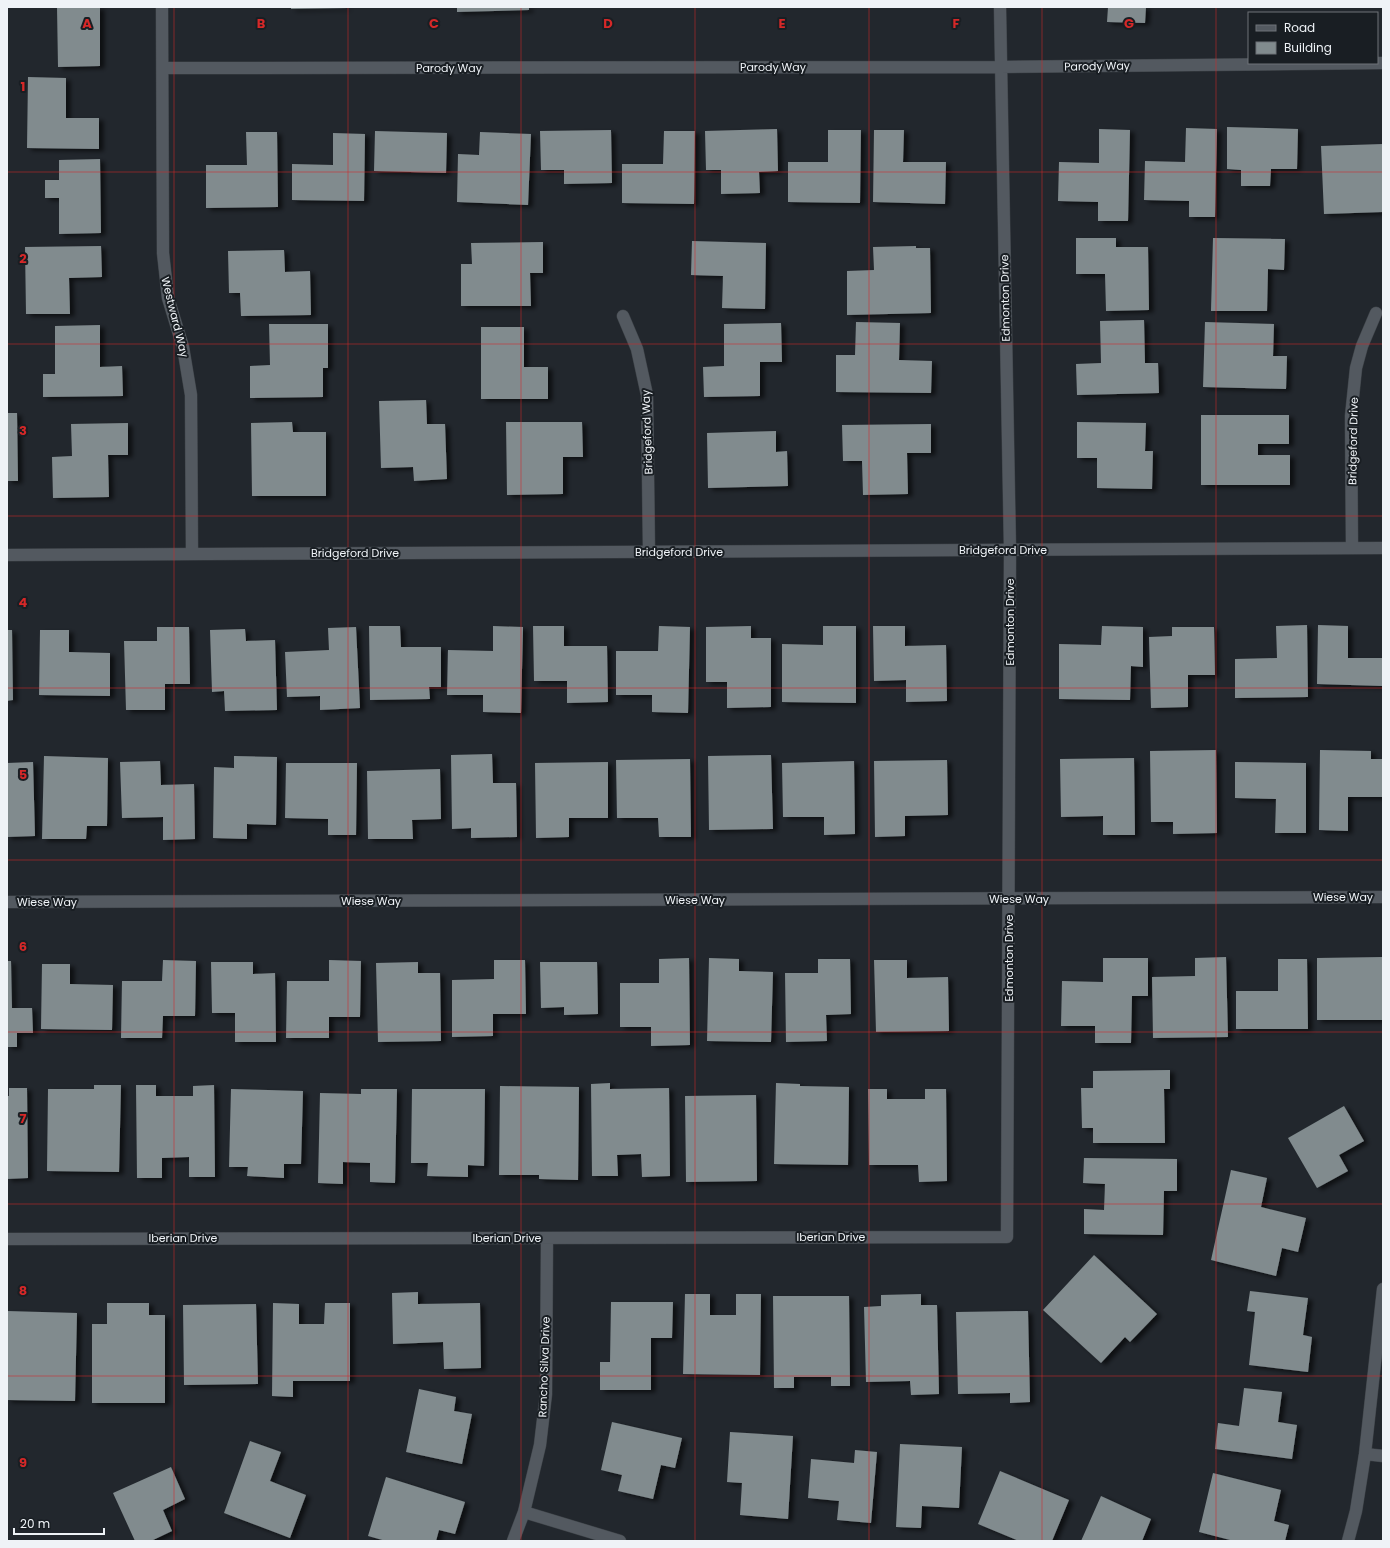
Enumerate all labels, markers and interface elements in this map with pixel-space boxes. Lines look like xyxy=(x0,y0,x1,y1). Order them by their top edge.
legend xyxy=(1248,12,1378,64)
text: A xyxy=(82,14,92,33)
text: B xyxy=(257,14,266,33)
text: C xyxy=(429,14,439,33)
text: D xyxy=(603,14,613,33)
text: E xyxy=(778,14,786,33)
text: F xyxy=(952,14,960,33)
text: G xyxy=(1124,14,1134,33)
text: Road xyxy=(1284,19,1315,36)
text: Building xyxy=(1284,39,1332,56)
street label: Parody Way xyxy=(1064,57,1131,75)
street label: Parody Way xyxy=(740,59,807,75)
street label: Parody Way xyxy=(416,60,483,76)
text: 1 xyxy=(21,77,25,96)
text: 2 xyxy=(19,249,27,268)
street label: Edmonton Drive xyxy=(996,254,1014,342)
street label: Westward Way xyxy=(157,275,193,360)
street label: Bridgeford Way xyxy=(637,389,656,475)
street label: Bridgeford Drive xyxy=(1344,397,1362,485)
text: 3 xyxy=(19,421,27,440)
street label: Bridgeford Drive xyxy=(959,542,1047,558)
street label: Bridgeford Drive xyxy=(635,544,723,560)
street label: Bridgeford Drive xyxy=(311,545,399,561)
street label: Edmonton Drive xyxy=(1002,578,1018,666)
text: 4 xyxy=(19,593,28,612)
text: 5 xyxy=(19,765,27,784)
street label: Wiese Way xyxy=(1313,889,1374,905)
street label: Wiese Way xyxy=(989,891,1050,907)
street label: Wiese Way xyxy=(665,892,726,908)
street label: Wiese Way xyxy=(341,893,402,909)
street label: Wiese Way xyxy=(17,894,78,910)
street label: Edmonton Drive xyxy=(1001,914,1017,1002)
text: 6 xyxy=(19,937,27,956)
text: 7 xyxy=(20,1109,27,1128)
street label: Iberian Drive xyxy=(797,1229,866,1245)
street label: Iberian Drive xyxy=(149,1230,218,1246)
street label: Iberian Drive xyxy=(473,1230,542,1246)
text: 8 xyxy=(19,1281,27,1300)
street label: Rancho Silva Drive xyxy=(534,1316,554,1418)
text: 9 xyxy=(19,1453,27,1472)
scale bar xyxy=(14,1510,104,1536)
text: 20 m xyxy=(20,1515,50,1532)

